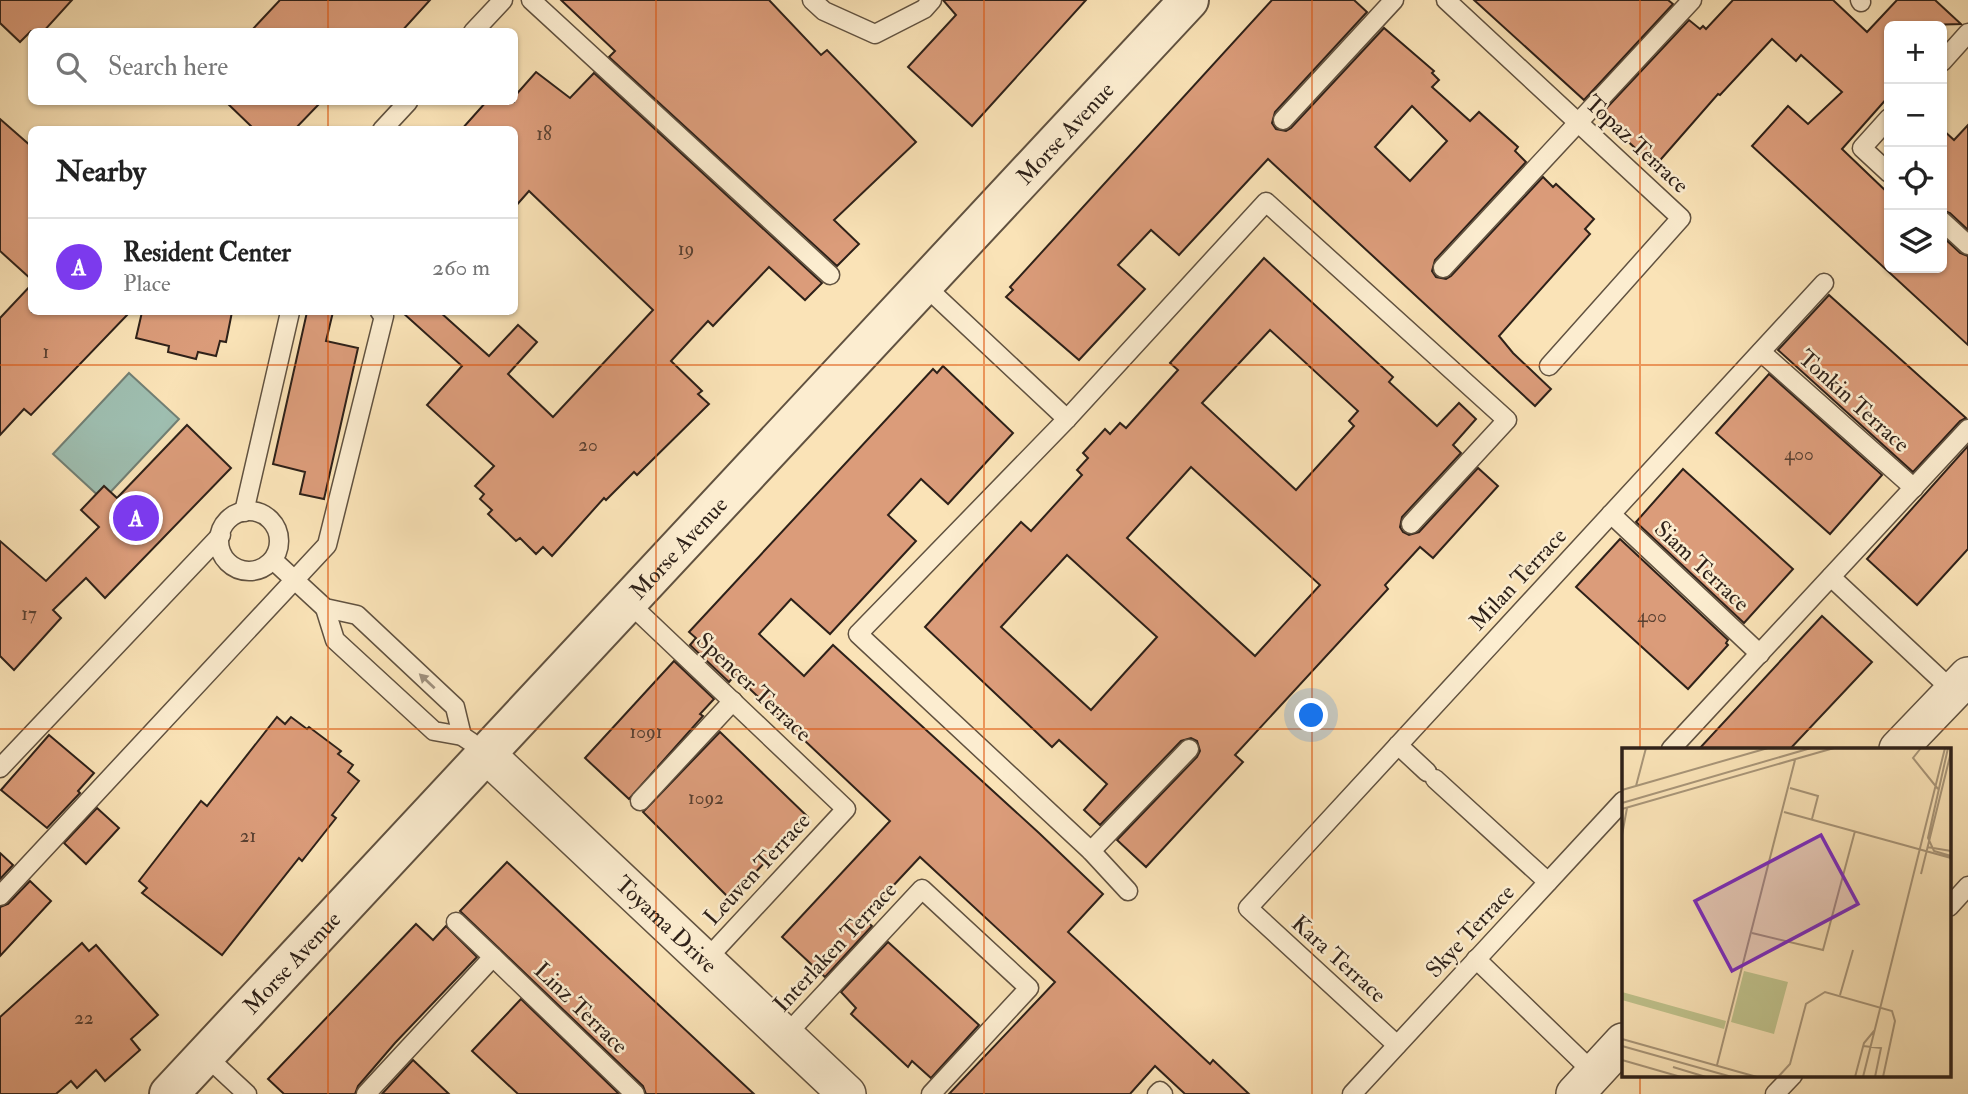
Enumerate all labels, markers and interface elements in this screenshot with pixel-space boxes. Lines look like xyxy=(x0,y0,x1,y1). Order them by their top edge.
map controls xyxy=(1884,21,1947,273)
button: + xyxy=(1884,21,1947,84)
search box xyxy=(28,28,518,105)
icon: search xyxy=(52,48,90,86)
text: Search here xyxy=(108,51,228,83)
street label: Morse Avenue xyxy=(1010,75,1120,191)
button: − xyxy=(1884,84,1947,147)
street label: Topaz Terrace xyxy=(1578,89,1695,200)
house number: 18 xyxy=(536,122,552,146)
button: locate xyxy=(1884,147,1947,210)
text: Nearby xyxy=(56,153,146,190)
button: layers xyxy=(1884,210,1947,273)
text: Resident Center xyxy=(123,237,291,269)
house number: 19 xyxy=(678,237,694,261)
text: A xyxy=(72,253,86,282)
text: 260 m xyxy=(432,253,490,282)
text: Place xyxy=(123,269,171,298)
house number: 1 xyxy=(43,340,49,364)
street label: Tonkin Terrace xyxy=(1792,343,1916,459)
house number: 20 xyxy=(578,433,598,457)
house number: 400 xyxy=(1784,442,1814,466)
street label: Morse Avenue xyxy=(623,490,734,605)
pin: A xyxy=(113,492,159,544)
street label: Siam Terrace xyxy=(1648,514,1756,618)
street label: Milan Terrace xyxy=(1463,521,1573,636)
house number: 17 xyxy=(21,602,37,626)
house number: 400 xyxy=(1637,604,1667,628)
street label: Spencer Terrace xyxy=(690,626,818,749)
one-way arrow xyxy=(419,673,436,689)
your location xyxy=(1294,698,1328,732)
house number: 1091 xyxy=(630,720,662,744)
inset map xyxy=(1622,748,1951,1076)
house number: 1092 xyxy=(688,786,724,810)
street label: Leuven Terrace xyxy=(697,806,817,931)
house number: 21 xyxy=(240,824,256,848)
street label: Toyama Drive xyxy=(609,869,724,979)
street label: Interlaken Terrace xyxy=(767,875,903,1018)
street label: Skye Terrace xyxy=(1419,878,1521,984)
street label: Morse Avenue xyxy=(237,904,347,1020)
street label: Kara Terrace xyxy=(1286,909,1393,1009)
street label: Linz Terrace xyxy=(528,956,634,1060)
house number: 22 xyxy=(74,1006,94,1030)

